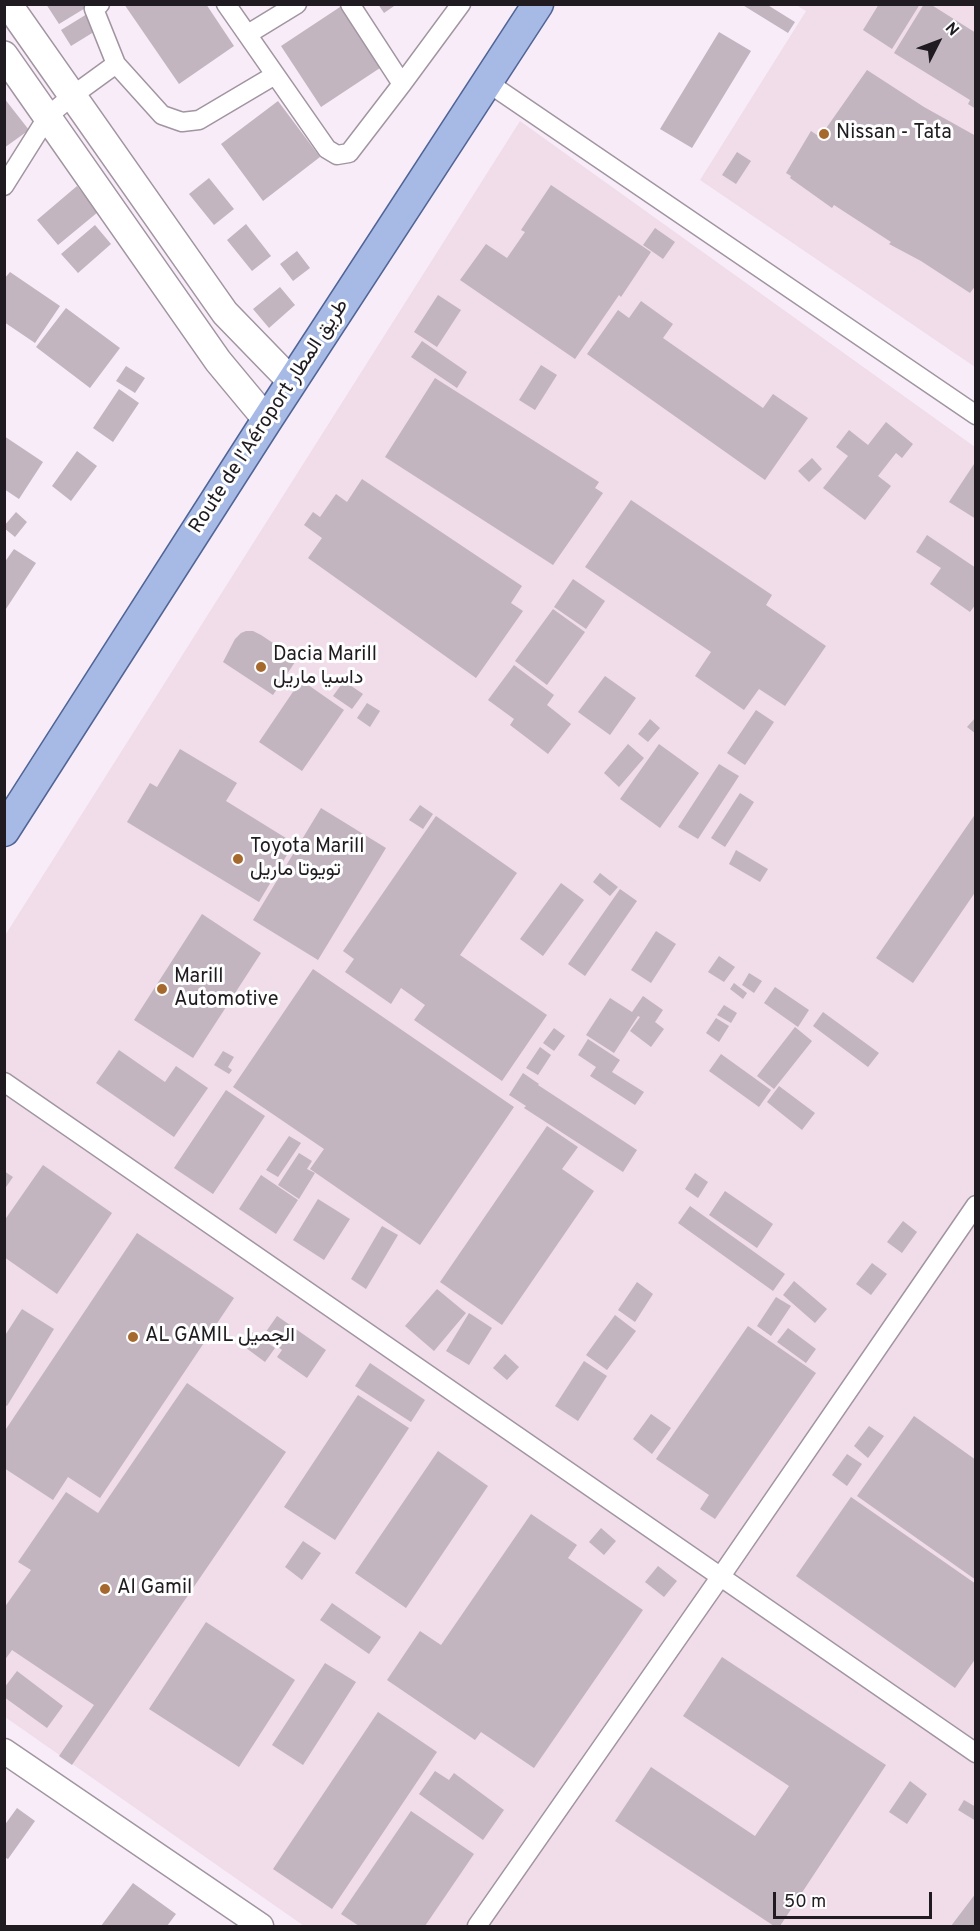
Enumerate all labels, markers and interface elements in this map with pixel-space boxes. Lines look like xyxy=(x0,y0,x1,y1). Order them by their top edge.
north arrow xyxy=(908,12,968,72)
text: N xyxy=(940,19,963,41)
place label: Nissan - Tata xyxy=(836,122,952,146)
marker: Nissan - Tata xyxy=(817,127,831,141)
street label: Route de l'Aéroport طريق المطار xyxy=(185,295,355,539)
place label: Dacia Marill داسيا ماريل xyxy=(273,644,377,691)
marker: Dacia Marill داسيا ماريل xyxy=(254,660,268,674)
place label: Toyota Marill تويوتا ماريل xyxy=(250,836,364,883)
marker: Toyota Marill تويوتا ماريل xyxy=(231,852,245,866)
place label: Marill Automotive xyxy=(174,966,278,1013)
marker: Marill Automotive xyxy=(155,982,169,996)
place label: AL GAMIL الجميل xyxy=(145,1325,295,1349)
marker: AL GAMIL الجميل xyxy=(126,1330,140,1344)
place label: Al Gamil xyxy=(117,1577,192,1601)
marker: Al Gamil xyxy=(98,1582,112,1596)
scale bar xyxy=(776,1880,935,1918)
text: 50 m xyxy=(784,1891,826,1914)

